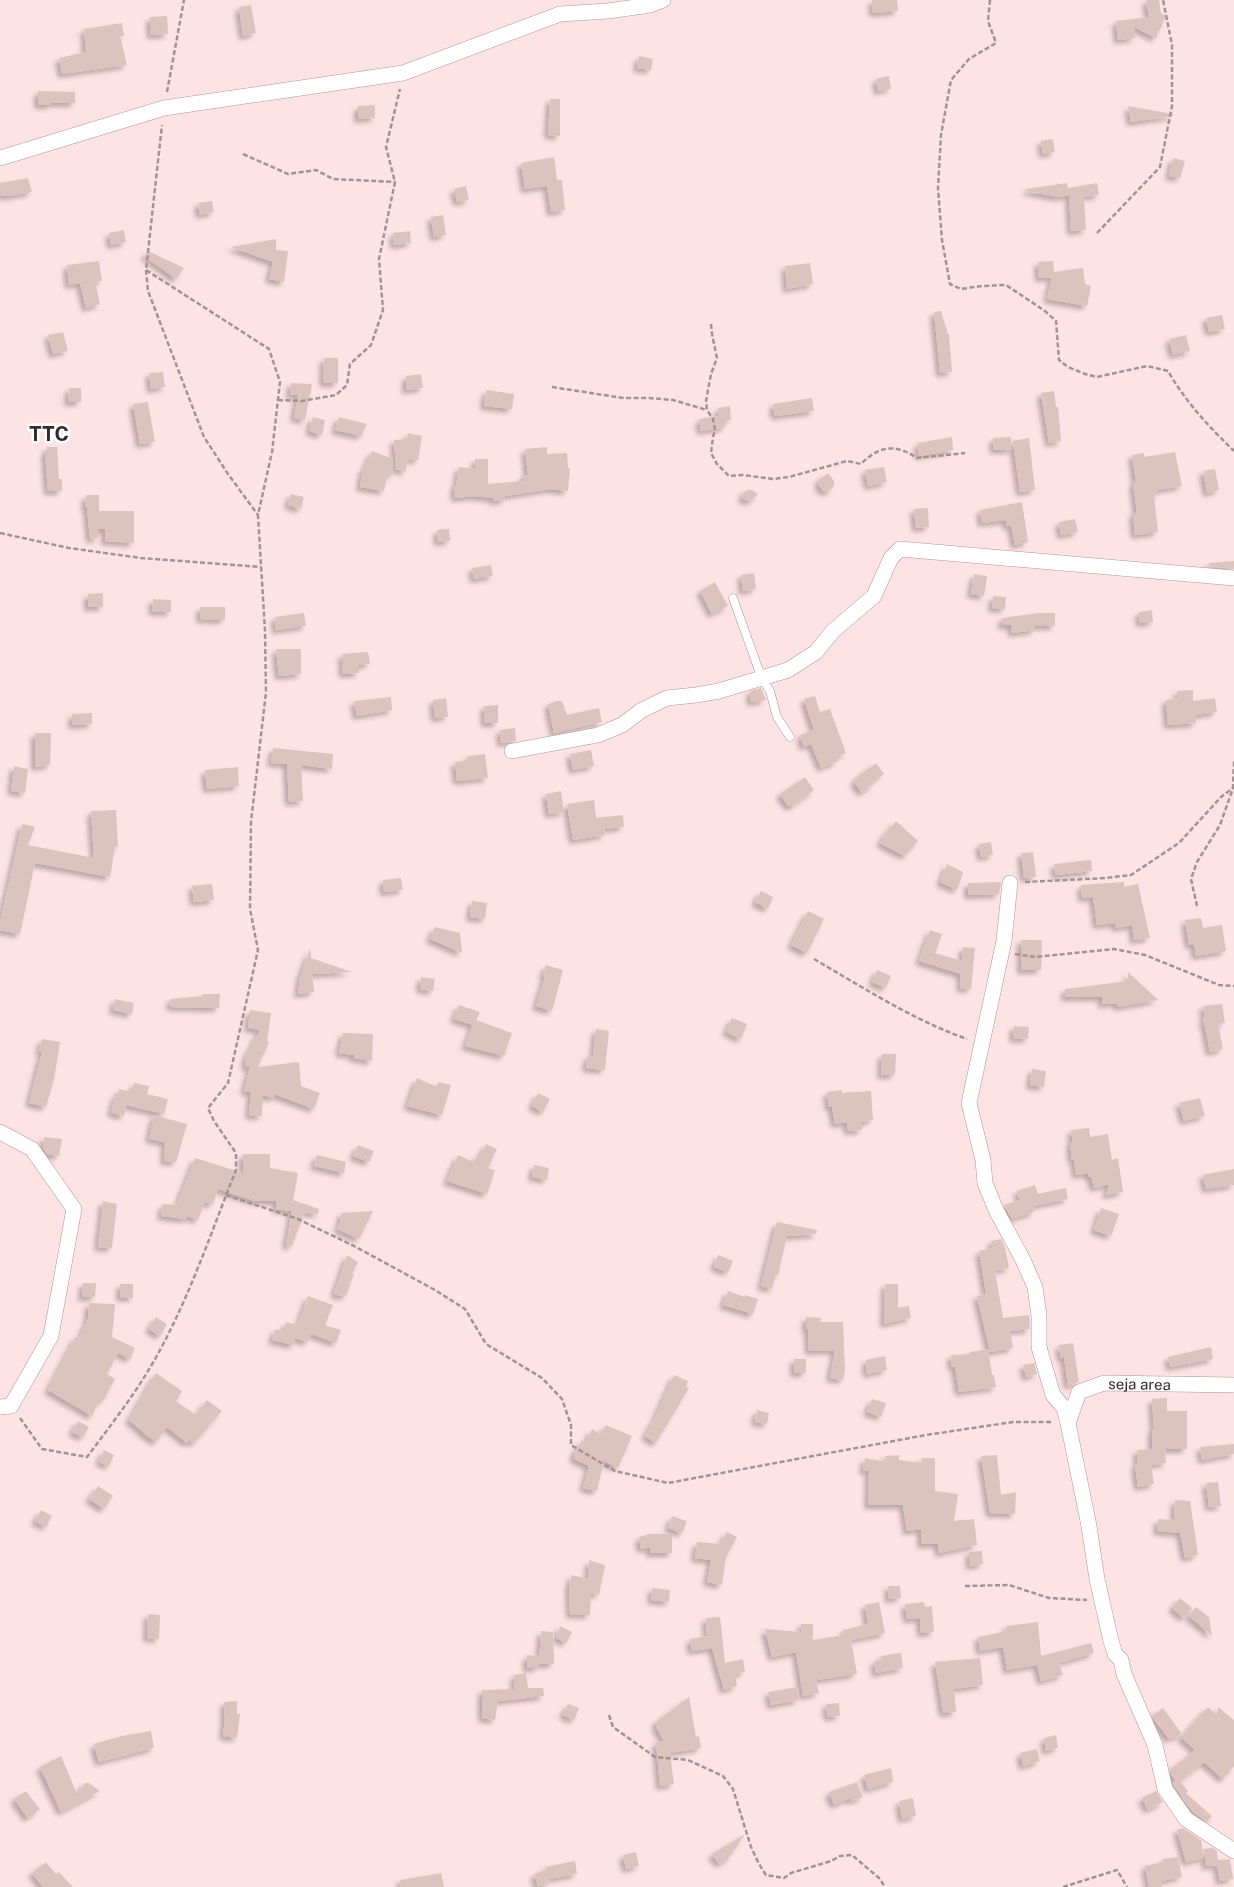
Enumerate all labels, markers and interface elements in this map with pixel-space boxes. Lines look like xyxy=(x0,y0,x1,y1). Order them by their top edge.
district label: TTC xyxy=(29,422,69,446)
street label: seja area xyxy=(1108,1375,1171,1393)

